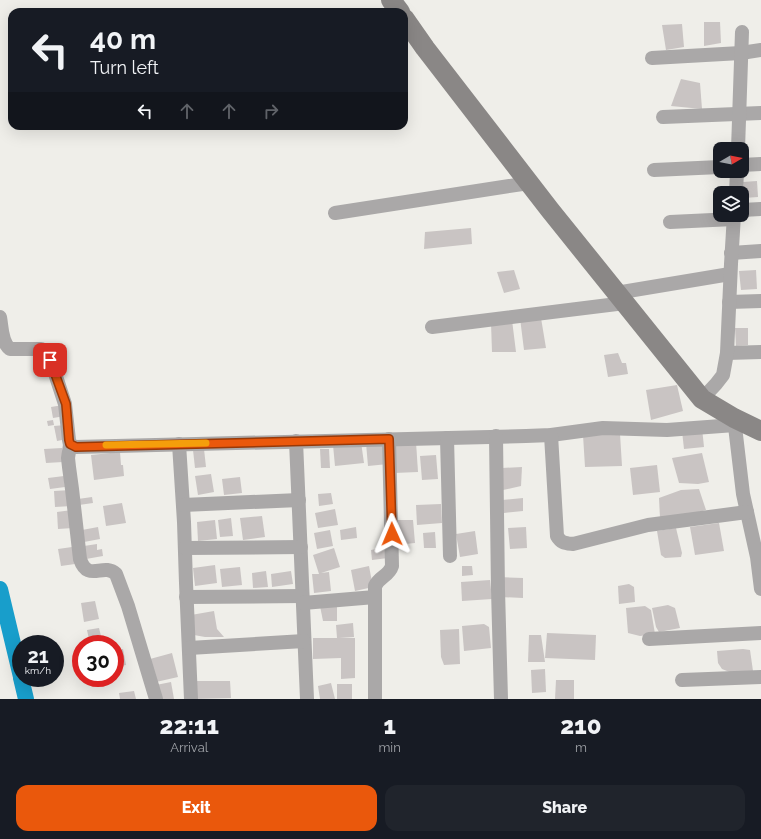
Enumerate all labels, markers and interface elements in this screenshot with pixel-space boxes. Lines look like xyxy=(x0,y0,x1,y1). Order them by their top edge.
text: 40 m xyxy=(90,23,156,56)
icon: left xyxy=(24,24,76,76)
text: Turn left xyxy=(90,57,159,78)
icon: left xyxy=(134,100,156,122)
icon: ahead xyxy=(176,100,198,122)
icon: ahead xyxy=(218,100,240,122)
icon: right xyxy=(260,100,282,122)
north arrow xyxy=(713,142,749,178)
map controls xyxy=(713,142,749,222)
button: layers xyxy=(713,186,749,222)
pin xyxy=(33,343,67,377)
icon: arrive xyxy=(39,349,61,371)
position arrow xyxy=(371,513,413,555)
speed limit sign: 30 xyxy=(72,635,124,687)
text: 21 xyxy=(27,644,49,668)
text: km/h xyxy=(25,665,51,676)
text: 22:11 xyxy=(160,711,219,740)
text: 1 xyxy=(383,711,396,740)
text: 210 xyxy=(560,711,601,740)
text: Arrival xyxy=(170,740,208,755)
text: min xyxy=(378,740,401,755)
text: m xyxy=(575,740,587,755)
button: Exit xyxy=(16,785,377,831)
button: Share xyxy=(385,785,745,831)

